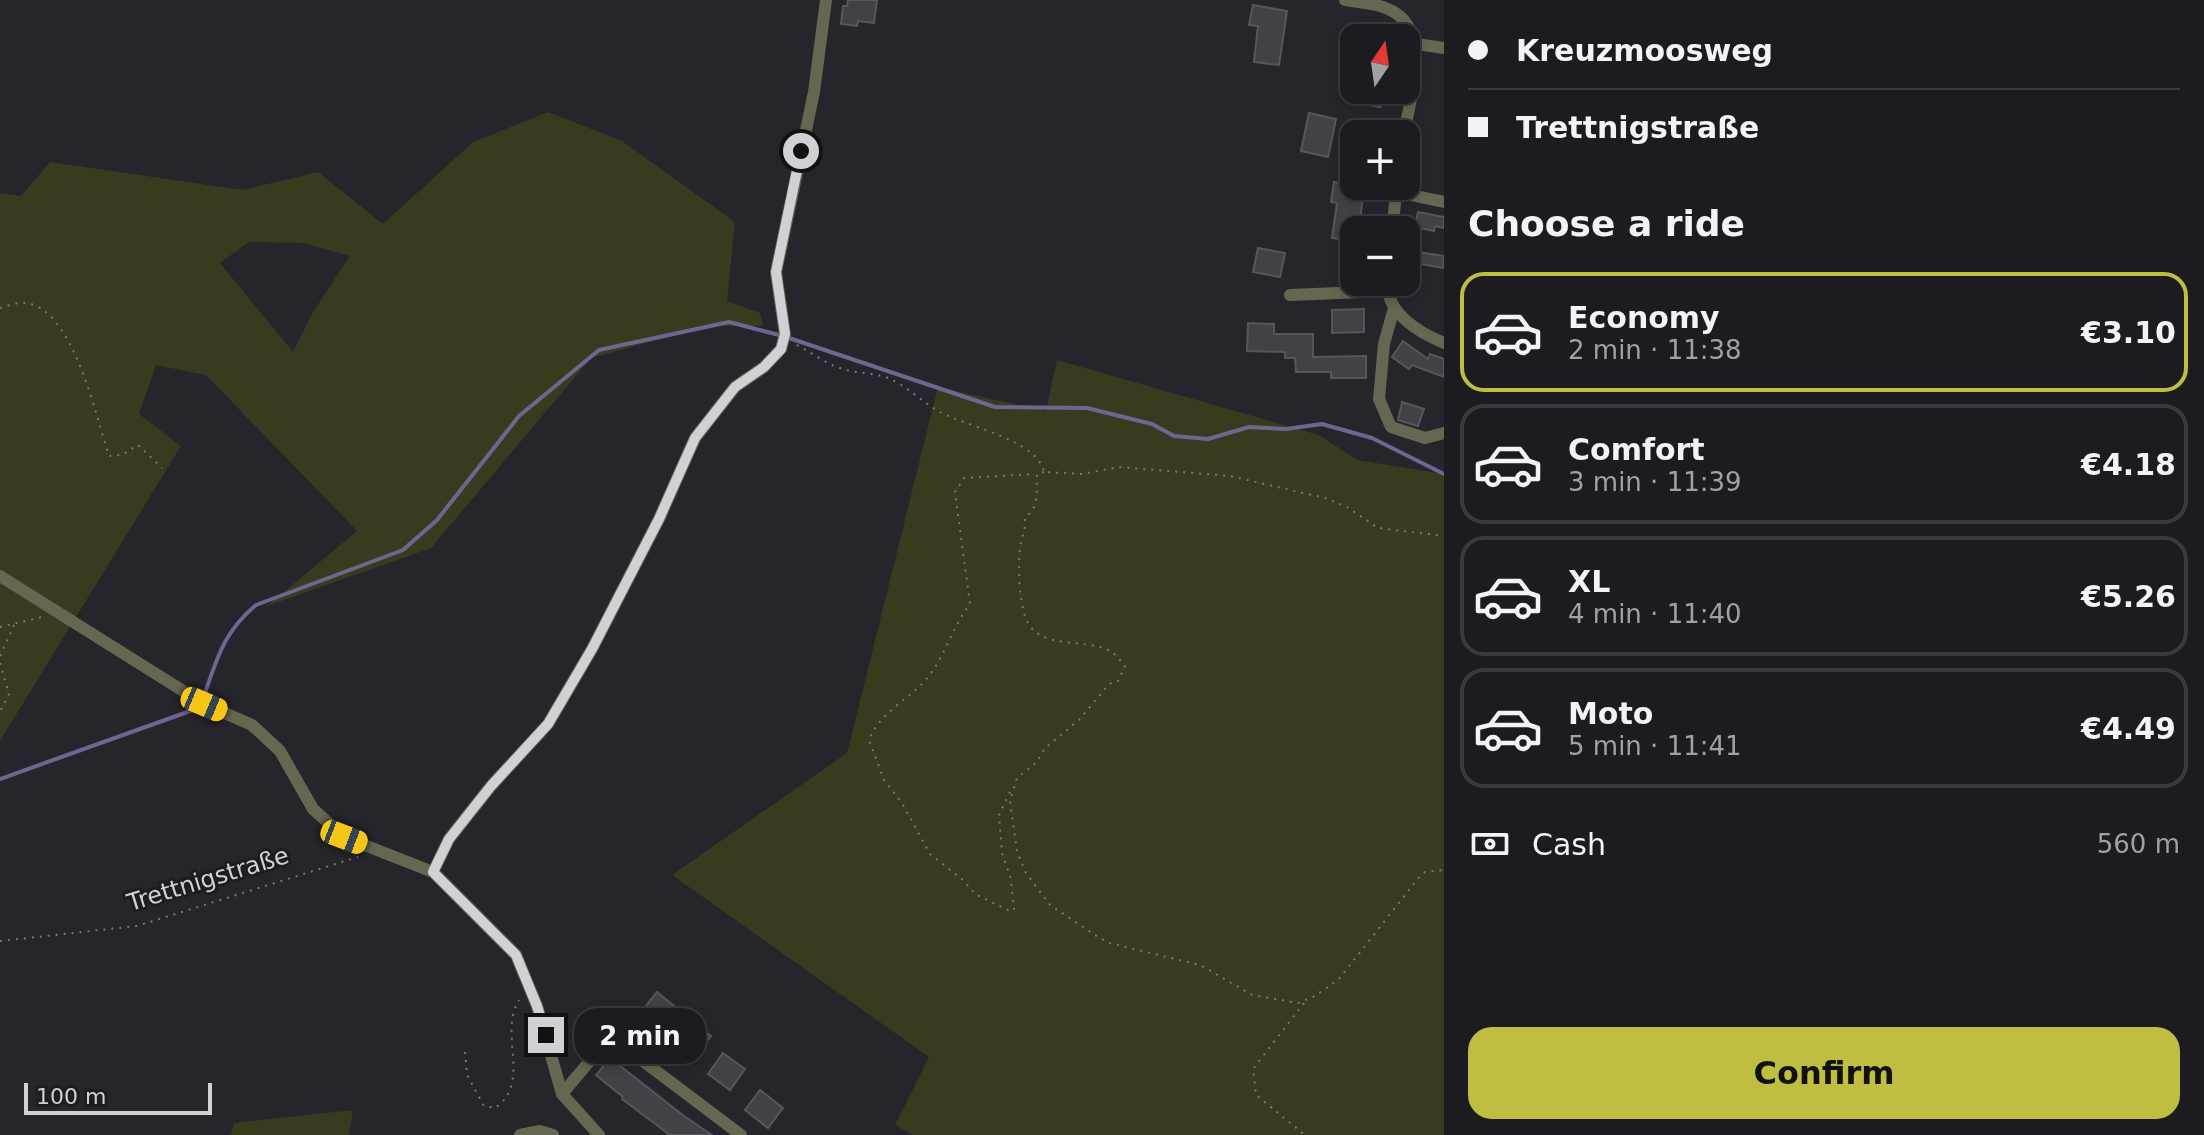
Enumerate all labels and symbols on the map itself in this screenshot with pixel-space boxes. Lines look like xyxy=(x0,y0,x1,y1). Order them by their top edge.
north arrow xyxy=(1340,24,1420,104)
route start xyxy=(783,133,819,169)
car xyxy=(177,684,231,724)
car xyxy=(317,817,371,857)
street label: Trettnigstraße xyxy=(123,841,292,917)
callout: 2 min xyxy=(574,1007,706,1063)
route end xyxy=(528,1017,564,1053)
scale bar xyxy=(24,1079,212,1115)

